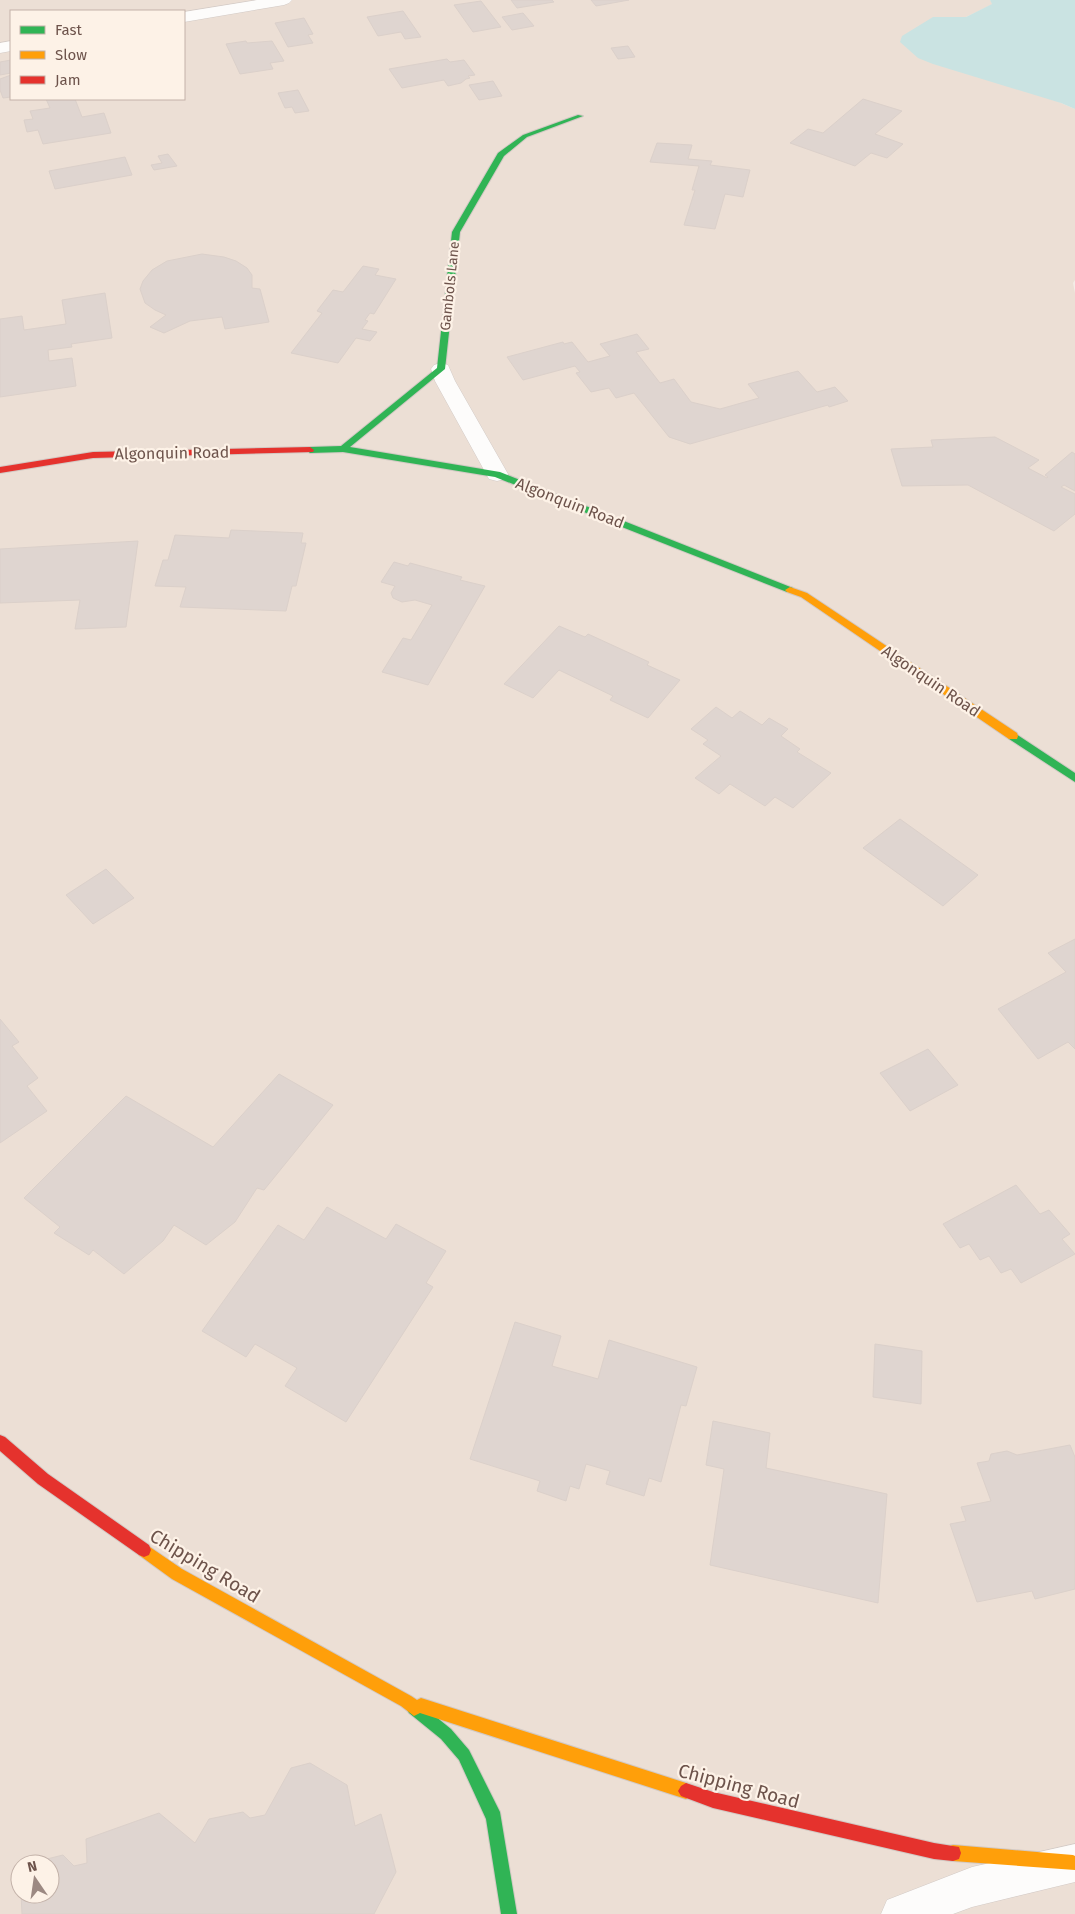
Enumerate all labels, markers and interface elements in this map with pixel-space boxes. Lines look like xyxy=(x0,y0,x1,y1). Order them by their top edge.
legend xyxy=(10,10,185,100)
text: Fast xyxy=(55,21,82,39)
text: Slow xyxy=(55,46,87,64)
text: Jam xyxy=(55,71,81,89)
street label: Gambols Lane xyxy=(437,241,463,331)
street label: Algonquin Road xyxy=(115,443,229,463)
street label: Algonquin Road xyxy=(513,474,627,532)
street label: Algonquin Road xyxy=(878,641,984,721)
street label: Chipping Road xyxy=(146,1524,264,1608)
street label: Chipping Road xyxy=(676,1759,802,1813)
north arrow xyxy=(10,1854,60,1904)
text: N xyxy=(26,1857,39,1876)

